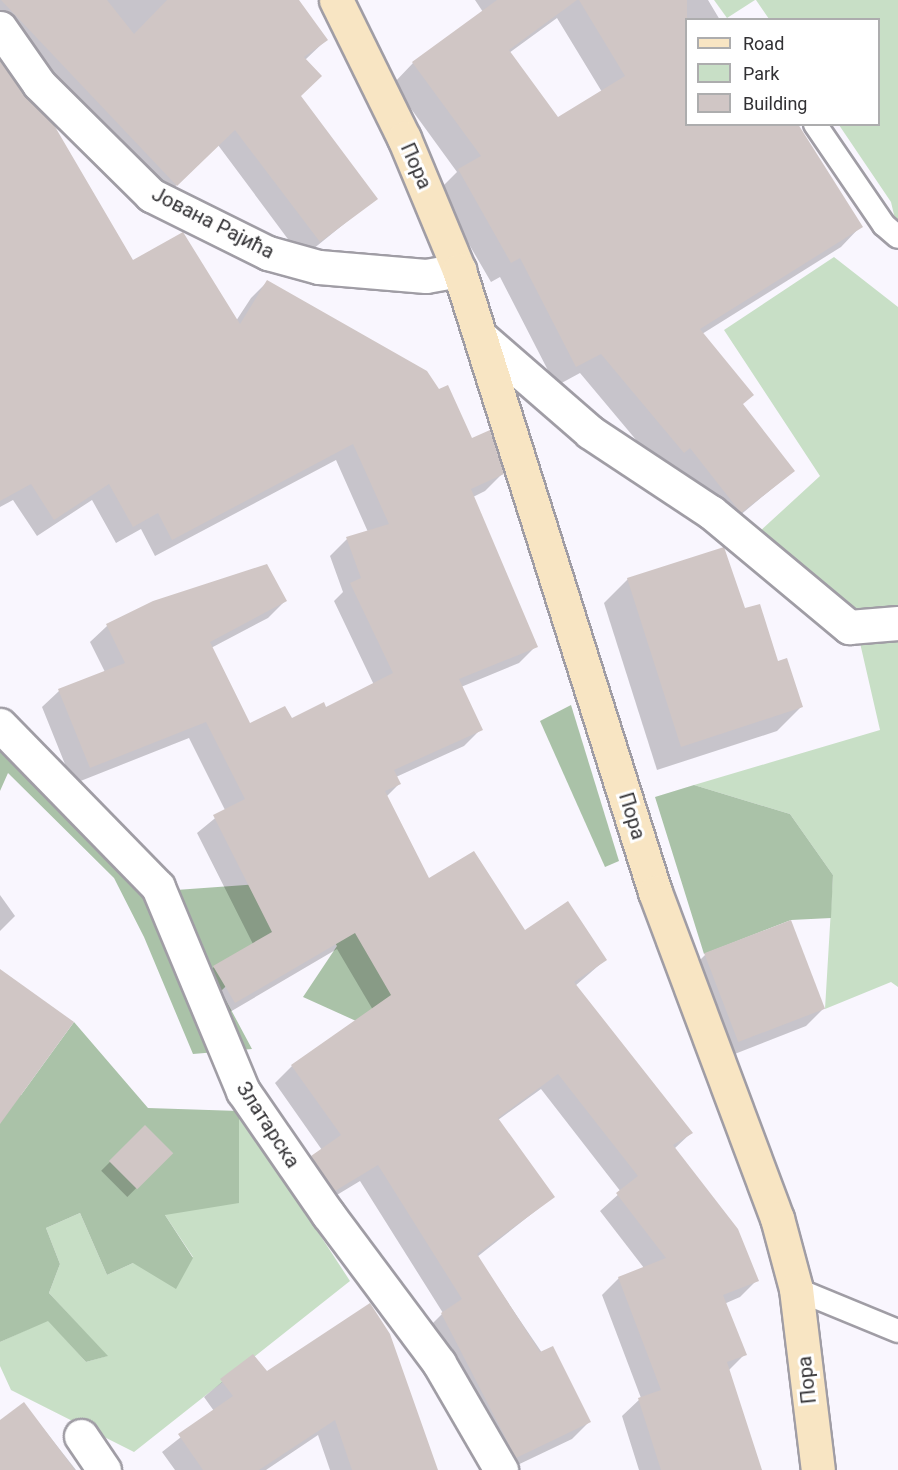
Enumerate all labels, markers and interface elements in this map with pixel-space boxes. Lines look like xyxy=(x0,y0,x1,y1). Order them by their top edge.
legend xyxy=(685,18,880,126)
text: Road xyxy=(743,33,784,54)
text: Park xyxy=(743,63,779,84)
text: Building xyxy=(743,93,807,114)
street label: Пора xyxy=(395,139,437,193)
street label: Јована Рајића xyxy=(148,182,278,264)
street label: Пора xyxy=(614,790,650,842)
street label: Златарска xyxy=(231,1077,305,1173)
street label: Пора xyxy=(793,1355,821,1405)

